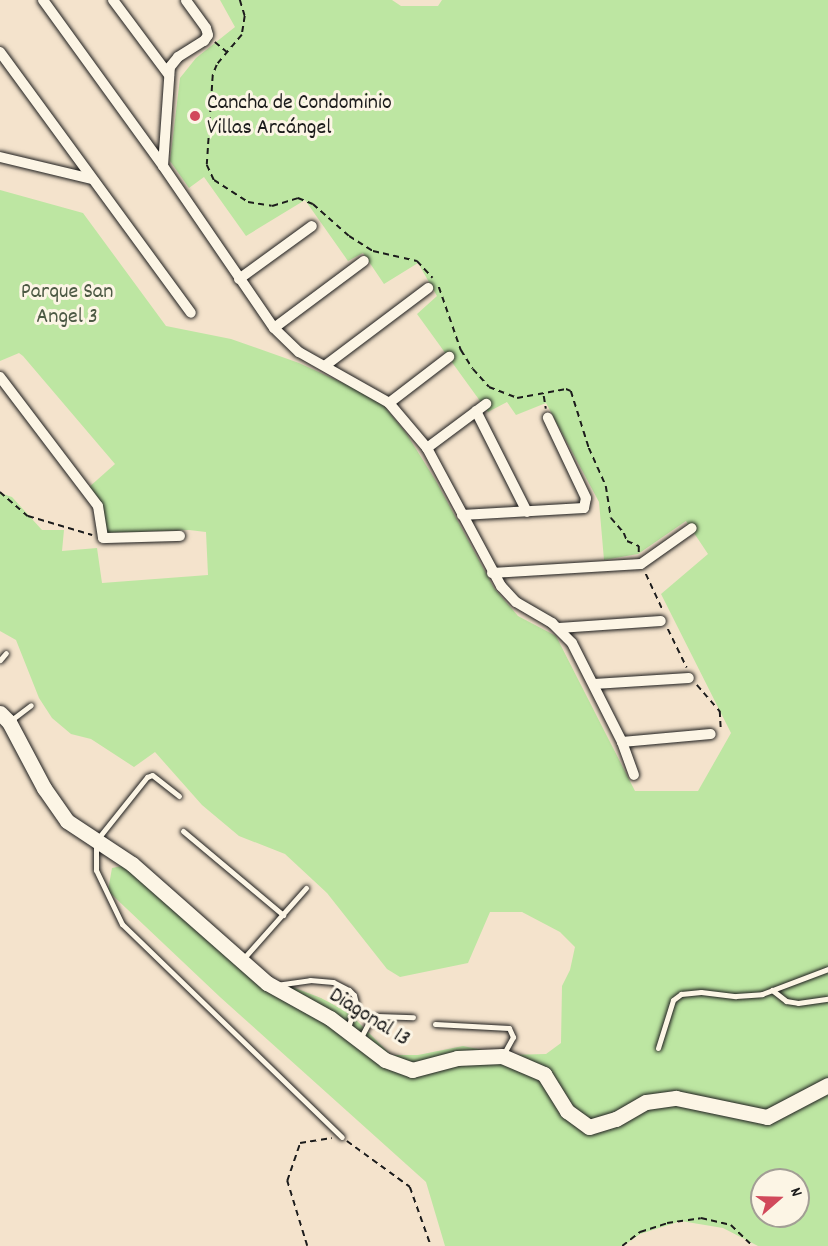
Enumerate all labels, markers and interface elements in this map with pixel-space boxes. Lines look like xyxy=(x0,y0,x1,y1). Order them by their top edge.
place label: Cancha de Condominio Villas Arcángel xyxy=(207,90,392,142)
marker: Cancha de Condominio Villas Arcángel xyxy=(188,109,202,123)
park label: Parque San Angel 3 xyxy=(21,279,113,330)
street label: Diagonal 13 xyxy=(324,983,414,1053)
north arrow xyxy=(750,1168,810,1228)
text: N xyxy=(783,1185,808,1200)

